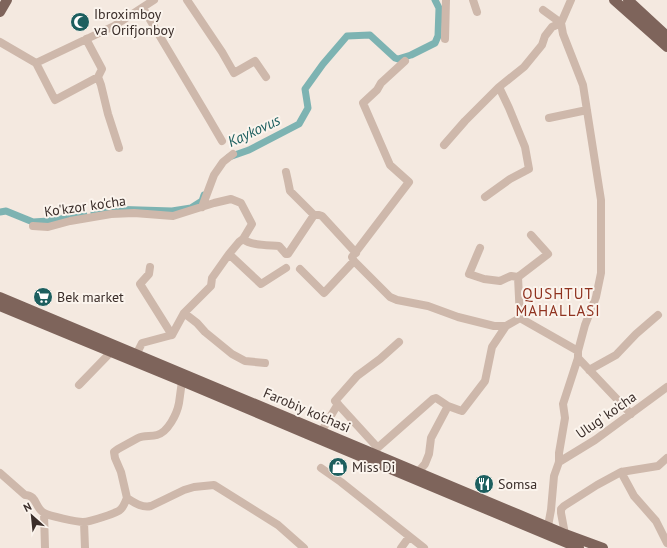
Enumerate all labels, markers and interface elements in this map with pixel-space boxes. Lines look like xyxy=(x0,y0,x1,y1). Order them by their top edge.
place label: Ibroximboy va Orifjonboy xyxy=(94,5,175,39)
mosque icon: Ibroximboy va Orifjonboy xyxy=(69,11,91,33)
water label: Kaykovus xyxy=(224,110,283,151)
street label: Ko'kzor ko'cha xyxy=(43,191,127,221)
district label: QUSHTUT MAHALLASI xyxy=(515,284,601,320)
supermarket icon: Bek market xyxy=(32,286,54,308)
place label: Bek market xyxy=(57,288,124,306)
street label: Farobiy ko'chasi xyxy=(261,384,353,436)
street label: Ulug' ko'cha xyxy=(572,388,640,442)
shop icon: Miss Di xyxy=(327,456,349,478)
place label: Miss Di xyxy=(352,458,395,476)
restaurant icon: Somsa xyxy=(473,473,495,495)
place label: Somsa xyxy=(498,475,537,493)
north arrow xyxy=(12,496,52,536)
text: N xyxy=(21,499,34,515)

